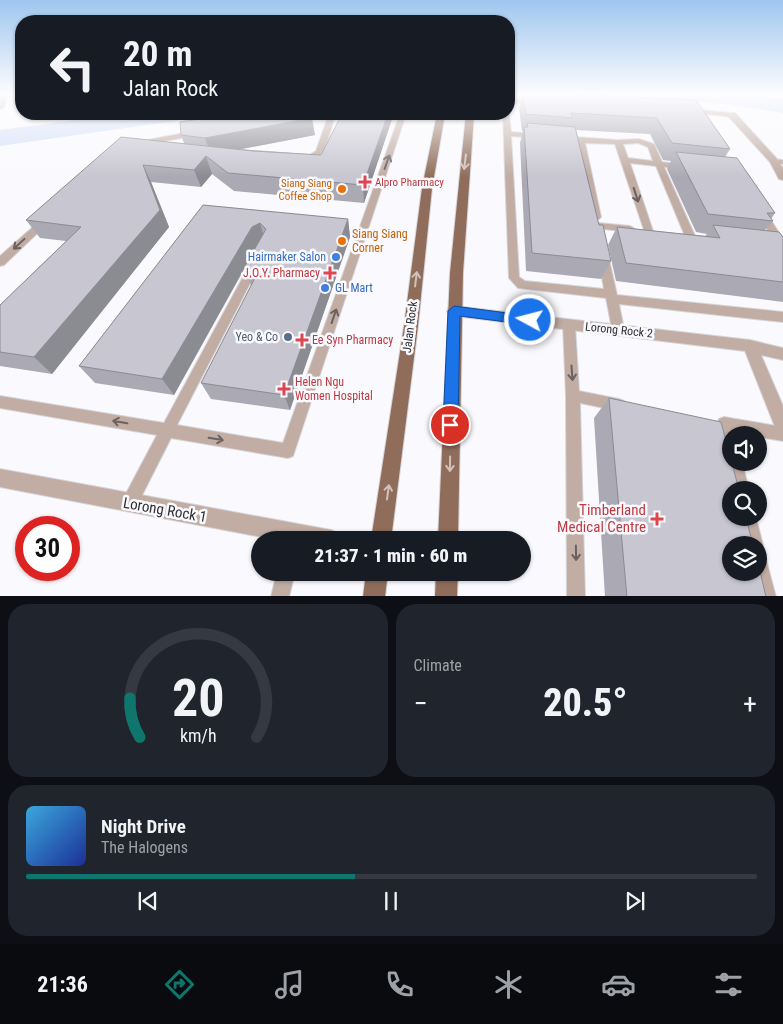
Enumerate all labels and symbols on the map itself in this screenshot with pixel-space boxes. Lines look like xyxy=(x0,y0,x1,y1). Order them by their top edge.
one-way arrow xyxy=(460,154,470,170)
one-way arrow xyxy=(383,155,392,170)
marker: Alpro Pharmacy xyxy=(359,176,371,188)
place label: Alpro Pharmacy xyxy=(375,176,444,189)
place label: Siang Siang Coffee Shop xyxy=(279,177,332,203)
marker: Siang Siang Coffee Shop xyxy=(336,183,348,195)
one-way arrow xyxy=(632,187,642,203)
place label: Siang Siang Corner xyxy=(352,227,408,255)
marker: Siang Siang Corner xyxy=(336,235,348,247)
one-way arrow xyxy=(13,238,26,250)
place label: Hairmaker Salon xyxy=(248,250,326,264)
marker: Hairmaker Salon xyxy=(330,251,342,263)
place label: J.O.Y. Pharmacy xyxy=(243,266,320,280)
marker: J.O.Y. Pharmacy xyxy=(324,267,336,279)
one-way arrow xyxy=(412,271,422,287)
place label: GL Mart xyxy=(335,281,373,295)
marker: GL Mart xyxy=(319,282,331,294)
position arrow xyxy=(503,293,555,345)
street label: Jalan Rock xyxy=(400,300,420,354)
one-way arrow xyxy=(330,309,339,324)
street label: Lorong Rock 2 xyxy=(585,319,654,341)
place label: Yeo & Co xyxy=(236,330,278,344)
marker: Yeo & Co xyxy=(282,331,294,343)
place label: Ee Syn Pharmacy xyxy=(312,333,393,347)
marker: Ee Syn Pharmacy xyxy=(296,334,308,346)
one-way arrow xyxy=(567,365,576,381)
place label: Helen Ngu Women Hospital xyxy=(295,375,373,403)
marker: Helen Ngu Women Hospital xyxy=(277,382,291,396)
pin xyxy=(429,404,471,446)
one-way arrow xyxy=(113,417,129,427)
one-way arrow xyxy=(208,434,224,444)
one-way arrow xyxy=(445,456,454,472)
one-way arrow xyxy=(383,484,393,500)
street label: Lorong Rock 1 xyxy=(122,494,208,526)
place label: Timberland Medical Centre xyxy=(557,501,646,536)
marker: Timberland Medical Centre xyxy=(650,512,664,526)
speed limit sign: 30 xyxy=(15,516,80,581)
one-way arrow xyxy=(571,545,581,561)

